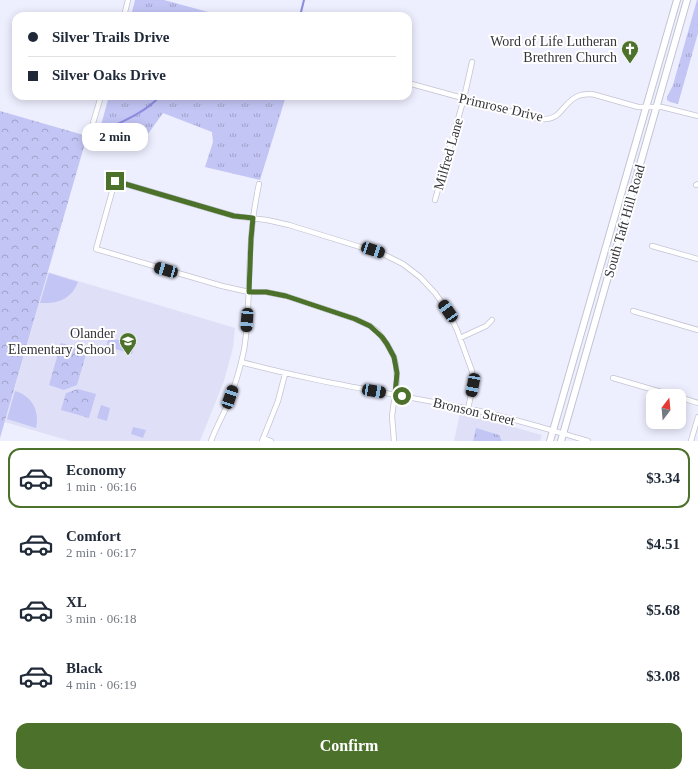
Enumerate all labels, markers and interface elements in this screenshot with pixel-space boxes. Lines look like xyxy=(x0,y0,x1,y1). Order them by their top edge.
text: Silver Trails Drive xyxy=(52,29,170,45)
place label: Word of Life Lutheran Brethren Church xyxy=(490,34,617,65)
church icon: Word of Life Lutheran Brethren Church xyxy=(620,39,640,64)
text: Silver Oaks Drive xyxy=(52,67,166,83)
street label: Primrose Drive xyxy=(457,91,544,124)
street label: Milfred Lane xyxy=(431,116,466,192)
callout: 2 min xyxy=(82,123,148,151)
text: 2 min xyxy=(99,129,131,144)
street label: South Taft Hill Road xyxy=(601,163,648,279)
route end xyxy=(106,172,124,190)
car xyxy=(360,241,386,259)
car xyxy=(153,261,179,279)
car xyxy=(436,298,460,324)
car xyxy=(240,308,254,332)
place label: Olander Elementary School xyxy=(8,326,115,357)
school or university icon: Olander Elementary School xyxy=(118,331,138,356)
car xyxy=(465,372,481,398)
car xyxy=(361,383,387,399)
car xyxy=(220,384,240,410)
route start xyxy=(393,387,411,405)
north arrow xyxy=(646,389,686,429)
map controls xyxy=(646,389,686,429)
street label: Bronson Street xyxy=(431,395,516,428)
icon: car xyxy=(18,460,54,496)
text: Economy xyxy=(66,462,126,478)
text: $3.34 xyxy=(646,470,680,486)
text: 1 min · 06:16 xyxy=(66,479,136,494)
icon: car xyxy=(18,526,54,562)
text: Comfort xyxy=(66,528,121,544)
text: $4.51 xyxy=(646,536,680,552)
text: 2 min · 06:17 xyxy=(66,545,136,560)
icon: car xyxy=(18,592,54,628)
text: XL xyxy=(66,594,87,610)
text: $5.68 xyxy=(646,602,680,618)
text: 3 min · 06:18 xyxy=(66,611,136,626)
icon: car xyxy=(18,658,54,694)
text: Black xyxy=(66,660,103,676)
text: $3.08 xyxy=(646,668,680,684)
text: 4 min · 06:19 xyxy=(66,677,136,692)
button: Confirm xyxy=(16,723,682,769)

